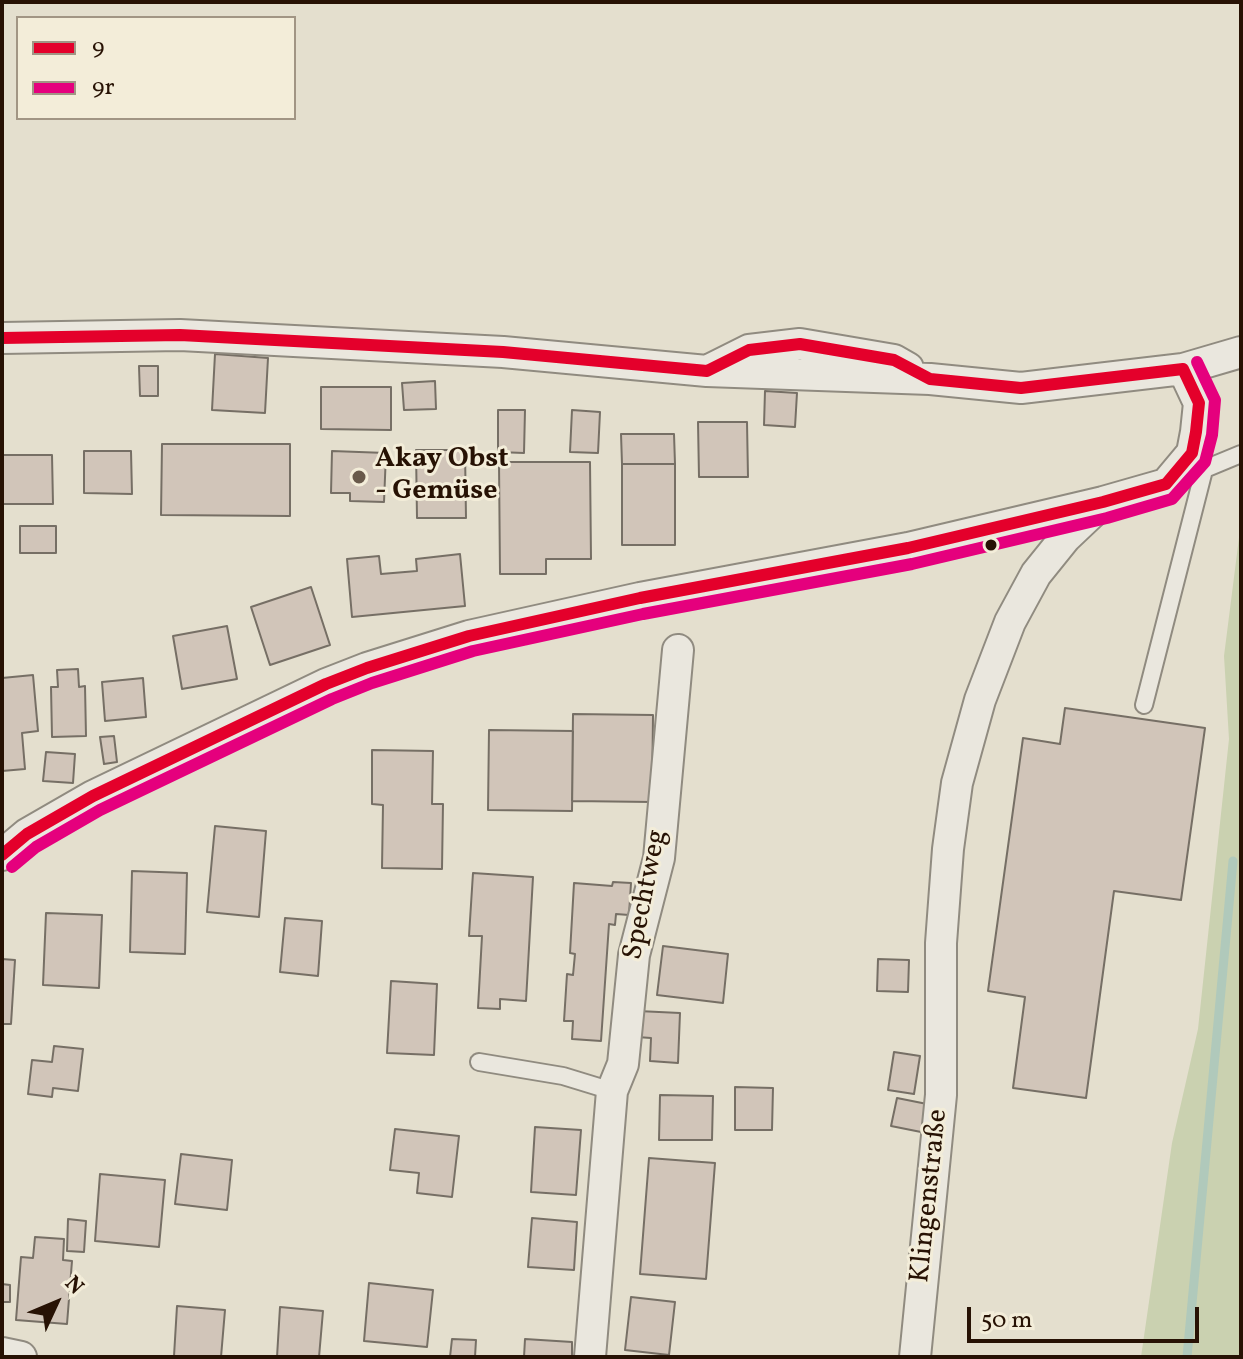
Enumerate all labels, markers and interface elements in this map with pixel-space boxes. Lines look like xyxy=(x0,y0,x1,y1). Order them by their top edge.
legend xyxy=(16,16,296,120)
text: 9 xyxy=(92,31,104,65)
text: 9r xyxy=(92,71,115,105)
place label: Akay Obst - Gemüse xyxy=(375,444,509,510)
marker: Akay Obst - Gemüse xyxy=(350,468,368,486)
unlabelled marker xyxy=(983,537,999,553)
street label: Spechtweg xyxy=(618,827,676,963)
street label: Klingenstraße xyxy=(905,1108,957,1284)
north arrow xyxy=(16,1263,96,1343)
text: N xyxy=(57,1269,90,1302)
scale bar xyxy=(971,1291,1203,1341)
text: 50 m xyxy=(981,1304,1033,1338)

